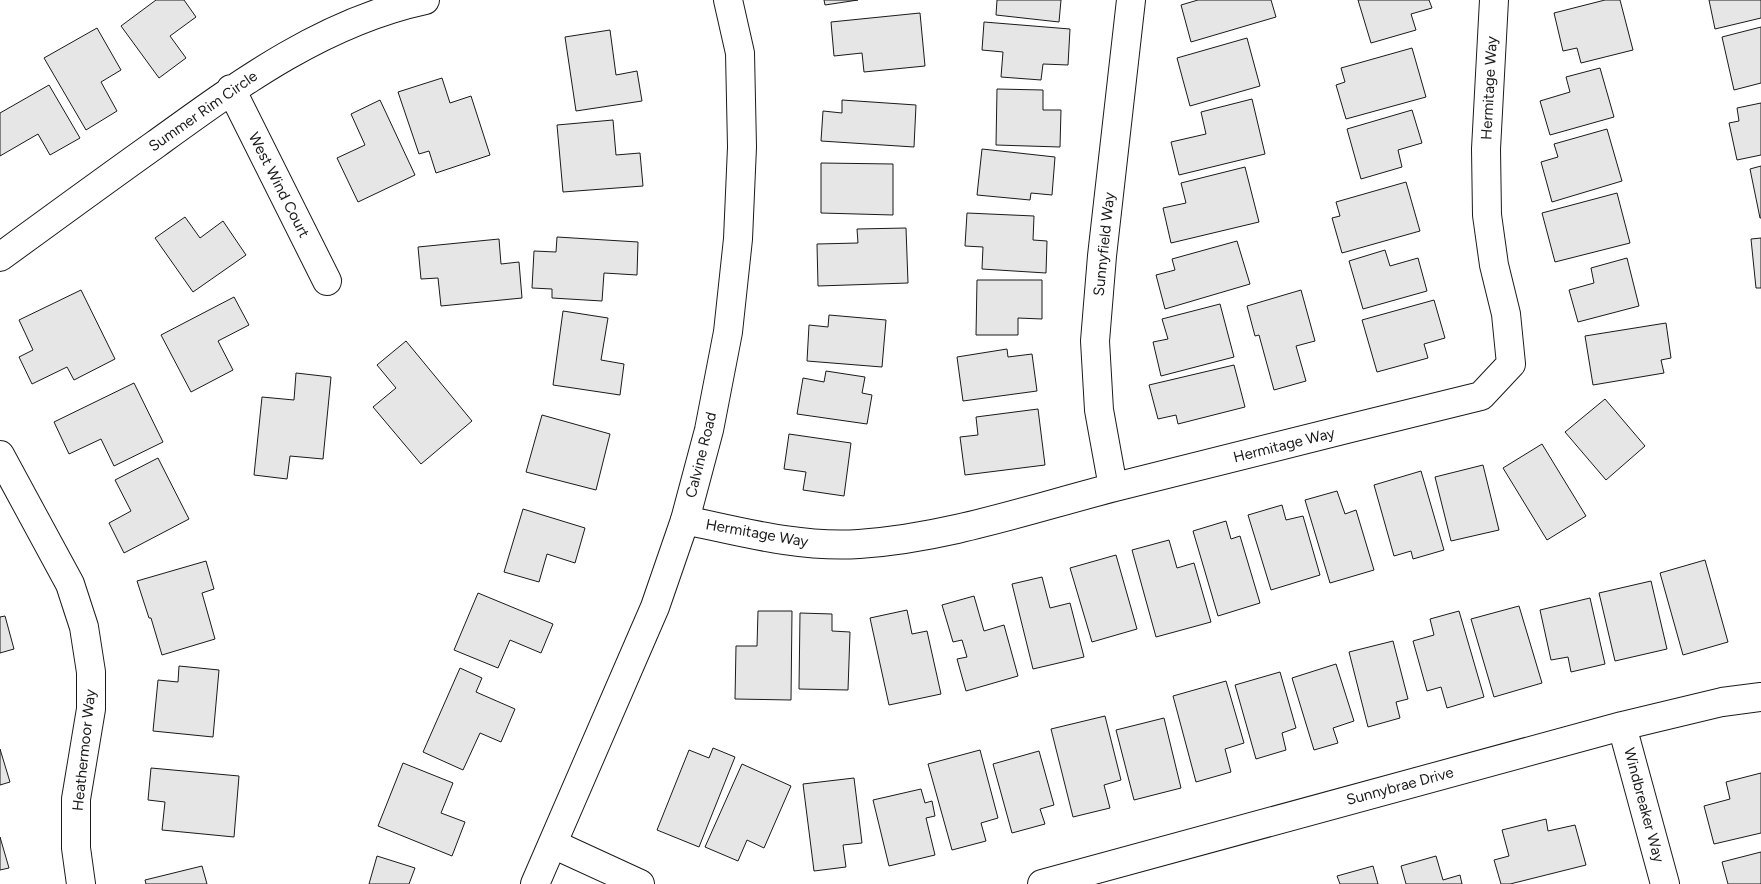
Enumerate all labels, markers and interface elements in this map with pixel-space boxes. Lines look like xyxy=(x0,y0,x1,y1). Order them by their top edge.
street label: Hermitage Way xyxy=(1477,36,1501,140)
street label: Summer Rim Circle xyxy=(145,67,261,155)
street label: West Wind Court xyxy=(245,129,313,241)
street label: Sunnyfield Way xyxy=(1090,191,1118,297)
street label: Calvine Road xyxy=(682,410,720,500)
street label: Hermitage Way xyxy=(1231,424,1337,466)
street label: Hermitage Way xyxy=(704,515,810,551)
street label: Heathermoor Way xyxy=(69,688,99,812)
street label: Windbreaker Way xyxy=(1620,746,1668,864)
street label: Sunnybrae Drive xyxy=(1344,763,1456,809)

